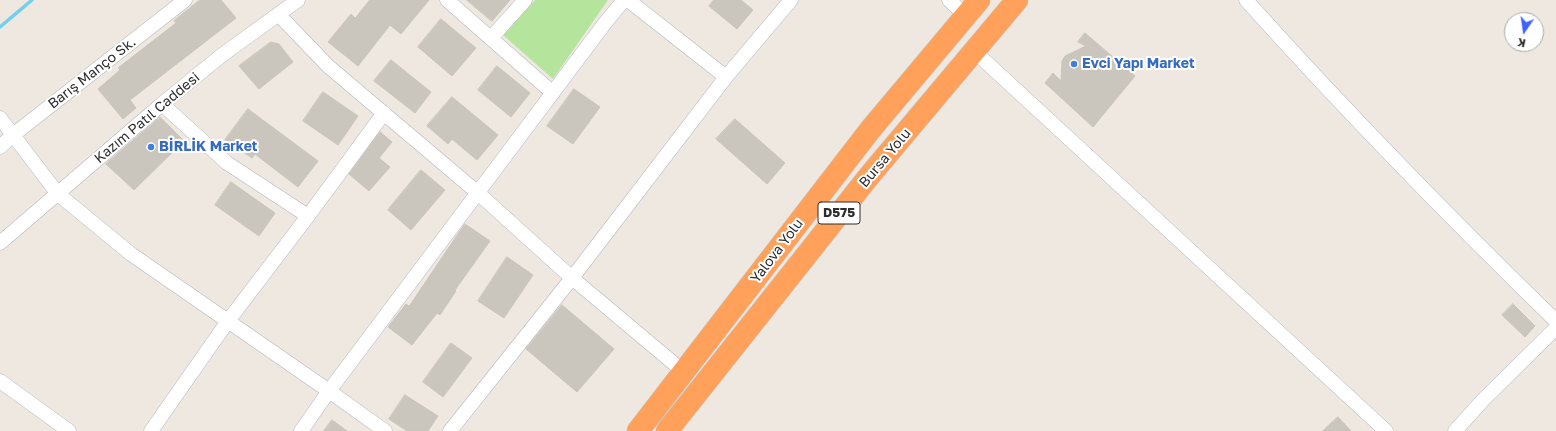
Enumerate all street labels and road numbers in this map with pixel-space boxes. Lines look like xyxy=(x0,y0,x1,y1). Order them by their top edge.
street label: Barış Manço Sk. xyxy=(45,34,139,112)
street label: Kazım Patıl Caddesi xyxy=(91,69,203,167)
street label: Bursa Yolu xyxy=(856,125,914,191)
road number: D575 xyxy=(818,202,860,224)
street label: Yalova Yolu xyxy=(747,216,807,286)

